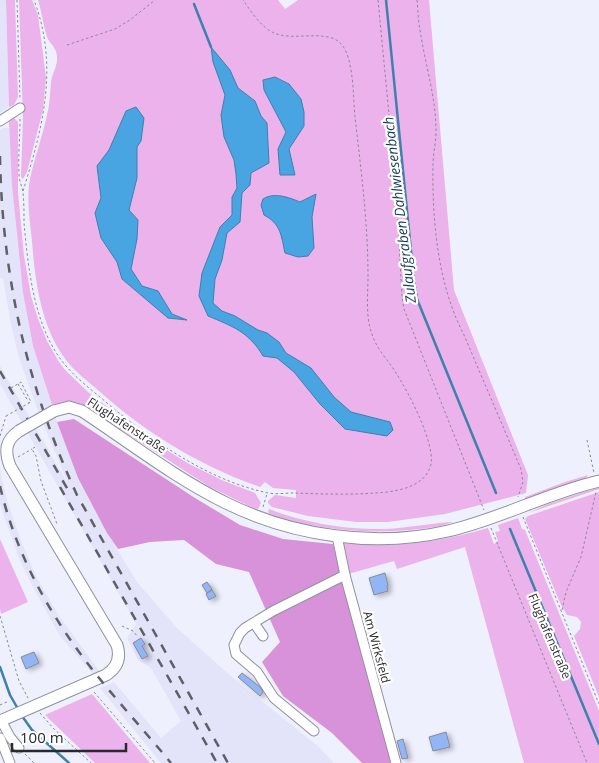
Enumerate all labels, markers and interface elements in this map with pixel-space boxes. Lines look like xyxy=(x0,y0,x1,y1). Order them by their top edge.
water label: Zulaufgraben Dahlwiesenbach xyxy=(378,116,420,305)
street label: Flughafenstraße xyxy=(84,393,170,457)
street label: Flughafenstraße xyxy=(524,591,576,681)
street label: Am Wirksfeld xyxy=(359,609,395,685)
scale bar xyxy=(12,720,126,752)
text: 100 m xyxy=(20,727,64,747)

